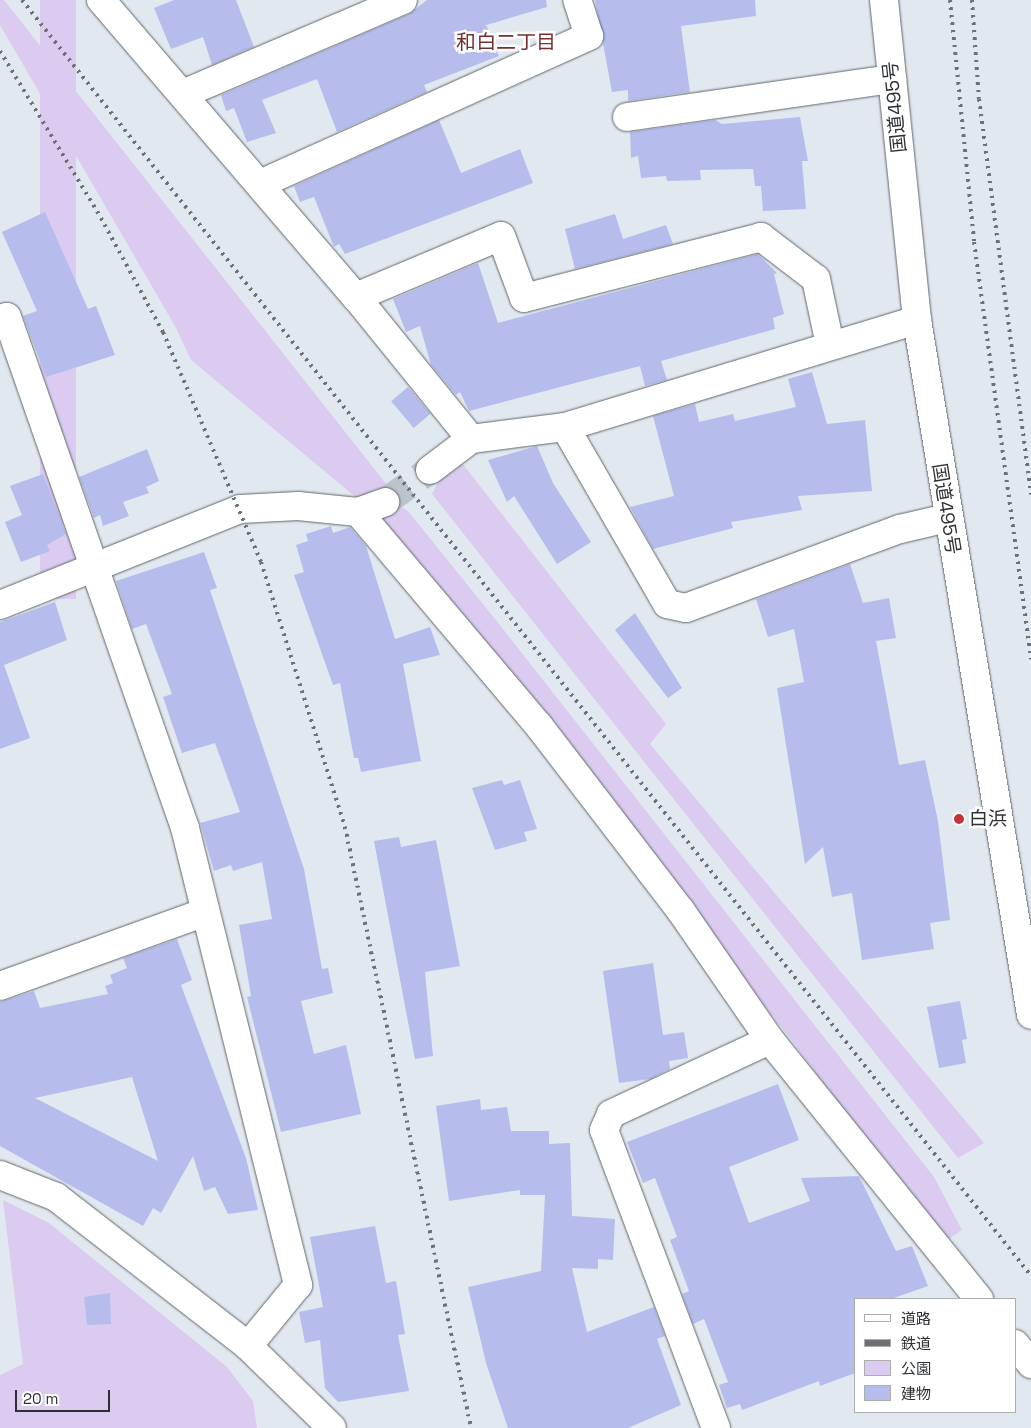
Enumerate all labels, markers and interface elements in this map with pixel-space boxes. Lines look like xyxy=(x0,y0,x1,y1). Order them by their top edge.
district label: 和白二丁目 xyxy=(456,30,556,54)
street label: 国道495号 xyxy=(879,60,911,154)
street label: 国道495号 xyxy=(928,462,964,556)
place label: 白浜 xyxy=(969,808,1007,830)
marker: 白浜 xyxy=(953,813,965,825)
legend xyxy=(854,1298,1016,1413)
text: 道路 xyxy=(901,1309,931,1328)
text: 鉄道 xyxy=(901,1334,931,1353)
text: 公園 xyxy=(901,1359,931,1378)
scale bar xyxy=(18,1380,112,1412)
text: 建物 xyxy=(901,1384,931,1403)
text: 20 m xyxy=(23,1389,58,1408)

